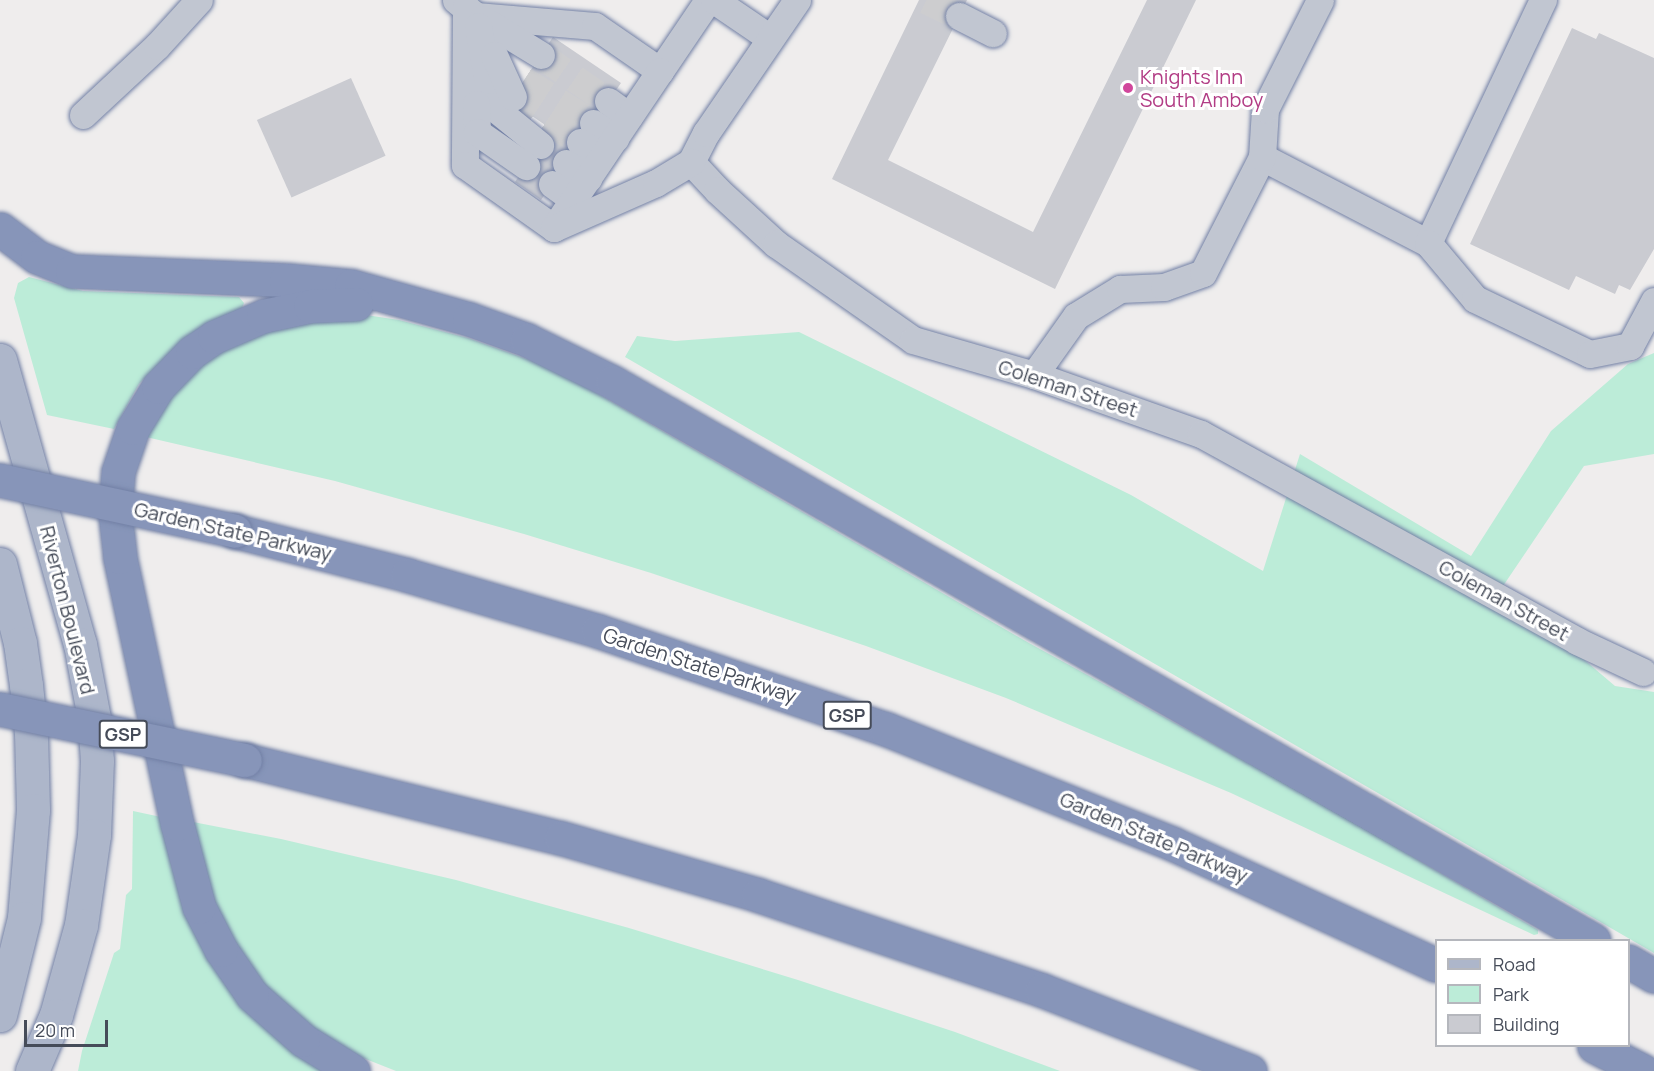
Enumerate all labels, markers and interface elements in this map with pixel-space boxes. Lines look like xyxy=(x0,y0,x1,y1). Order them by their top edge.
place label: Knights Inn South Amboy xyxy=(1140,64,1263,111)
marker: Knights Inn South Amboy xyxy=(1121,81,1135,95)
street label: Coleman Street xyxy=(995,354,1141,422)
street label: Garden State Parkway xyxy=(132,497,334,565)
street label: Riverton Boulevard xyxy=(35,523,101,697)
street label: Coleman Street xyxy=(1435,554,1573,646)
street label: Garden State Parkway xyxy=(600,622,800,708)
road number: GSP xyxy=(822,700,872,730)
road number: GSP xyxy=(98,719,148,749)
street label: Garden State Parkway xyxy=(1056,787,1252,887)
legend xyxy=(1435,939,1630,1047)
text: Road xyxy=(1493,952,1536,976)
text: Park xyxy=(1493,982,1529,1006)
scale bar xyxy=(27,1008,111,1046)
text: Building xyxy=(1493,1012,1559,1036)
text: 20 m xyxy=(35,1018,75,1042)

